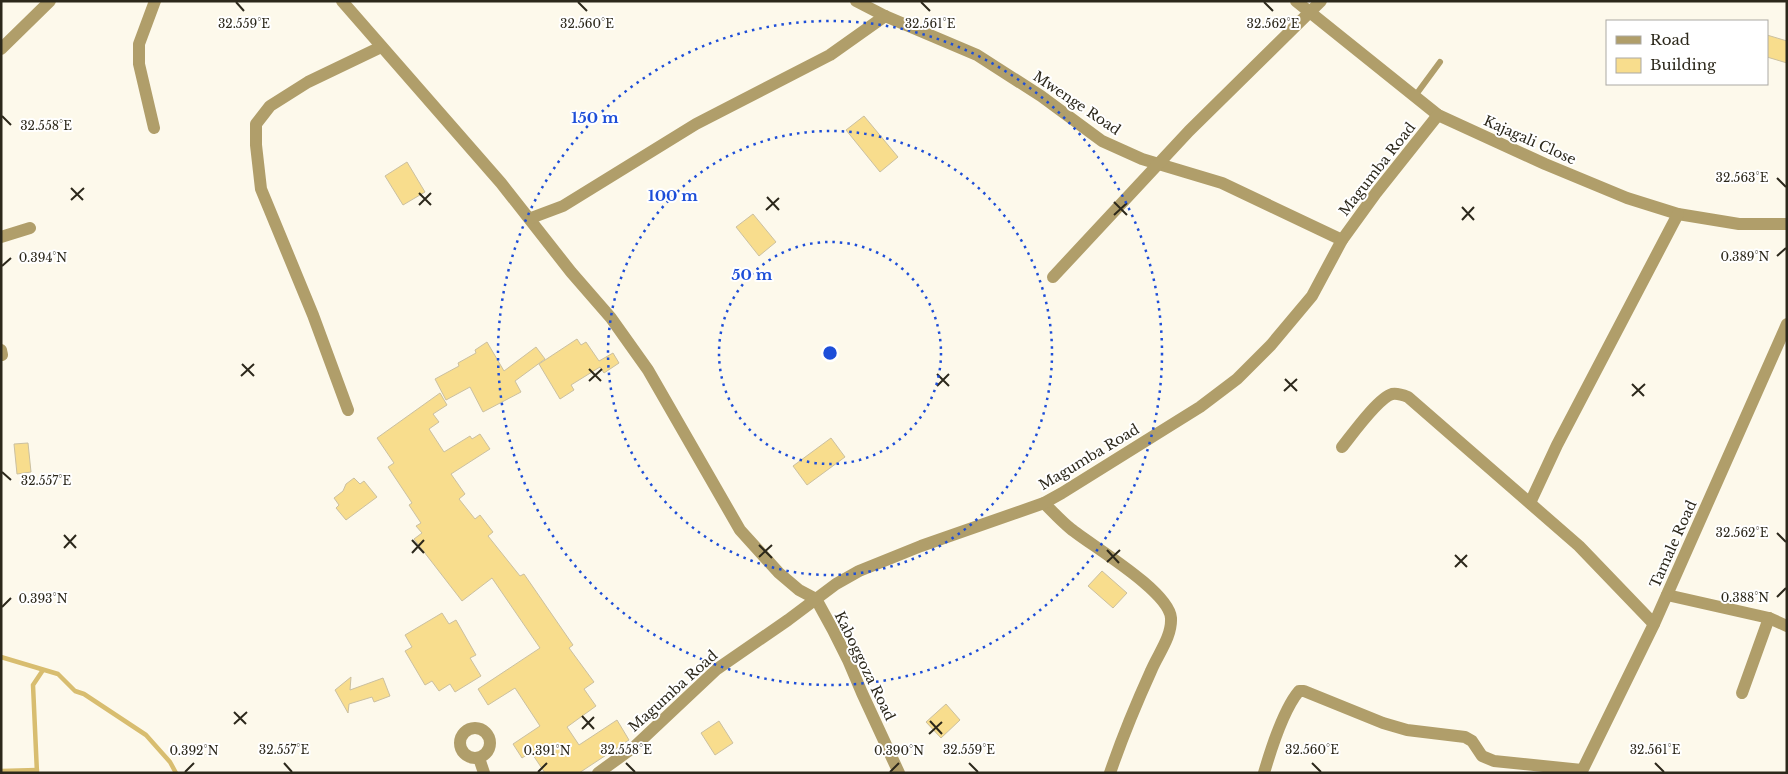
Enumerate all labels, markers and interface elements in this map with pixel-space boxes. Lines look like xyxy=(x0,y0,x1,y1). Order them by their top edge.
text: 32.559°E xyxy=(218,16,270,31)
text: 32.560°E xyxy=(560,16,614,31)
text: 32.561°E xyxy=(905,16,956,31)
text: 32.562°E xyxy=(1247,16,1300,31)
legend xyxy=(1606,20,1768,85)
text: Road xyxy=(1650,30,1690,49)
text: Building xyxy=(1650,55,1717,74)
street label: Mwenge Road xyxy=(1030,67,1125,139)
text: 150 m xyxy=(571,108,619,127)
street label: Kajagali Close xyxy=(1481,112,1579,168)
text: 32.558°E xyxy=(20,118,72,133)
street label: Magumba Road xyxy=(1335,118,1419,219)
text: 32.563°E xyxy=(1716,170,1769,185)
text: 100 m xyxy=(648,186,698,205)
text: 0.389°N xyxy=(1721,249,1770,264)
text: 0.394°N xyxy=(19,250,67,265)
text: 50 m xyxy=(732,265,773,284)
centre of rings xyxy=(821,344,839,362)
street label: Magumba Road xyxy=(1036,420,1143,494)
text: 32.557°E xyxy=(21,473,72,488)
street label: Tamale Road xyxy=(1646,497,1701,591)
text: 32.562°E xyxy=(1716,525,1769,540)
text: 0.388°N xyxy=(1721,590,1769,605)
text: 0.393°N xyxy=(19,591,68,606)
street label: Kaboggoza Road xyxy=(831,608,900,724)
street label: Magumba Road xyxy=(625,646,722,736)
text: 32.557°E xyxy=(259,742,310,757)
text: 32.558°E xyxy=(600,742,652,757)
text: 32.559°E xyxy=(943,742,995,757)
text: 32.560°E xyxy=(1285,742,1339,757)
text: 32.561°E xyxy=(1630,742,1681,757)
text: 0.392°N xyxy=(170,743,219,758)
text: 0.391°N xyxy=(524,743,571,758)
text: 0.390°N xyxy=(874,743,924,758)

